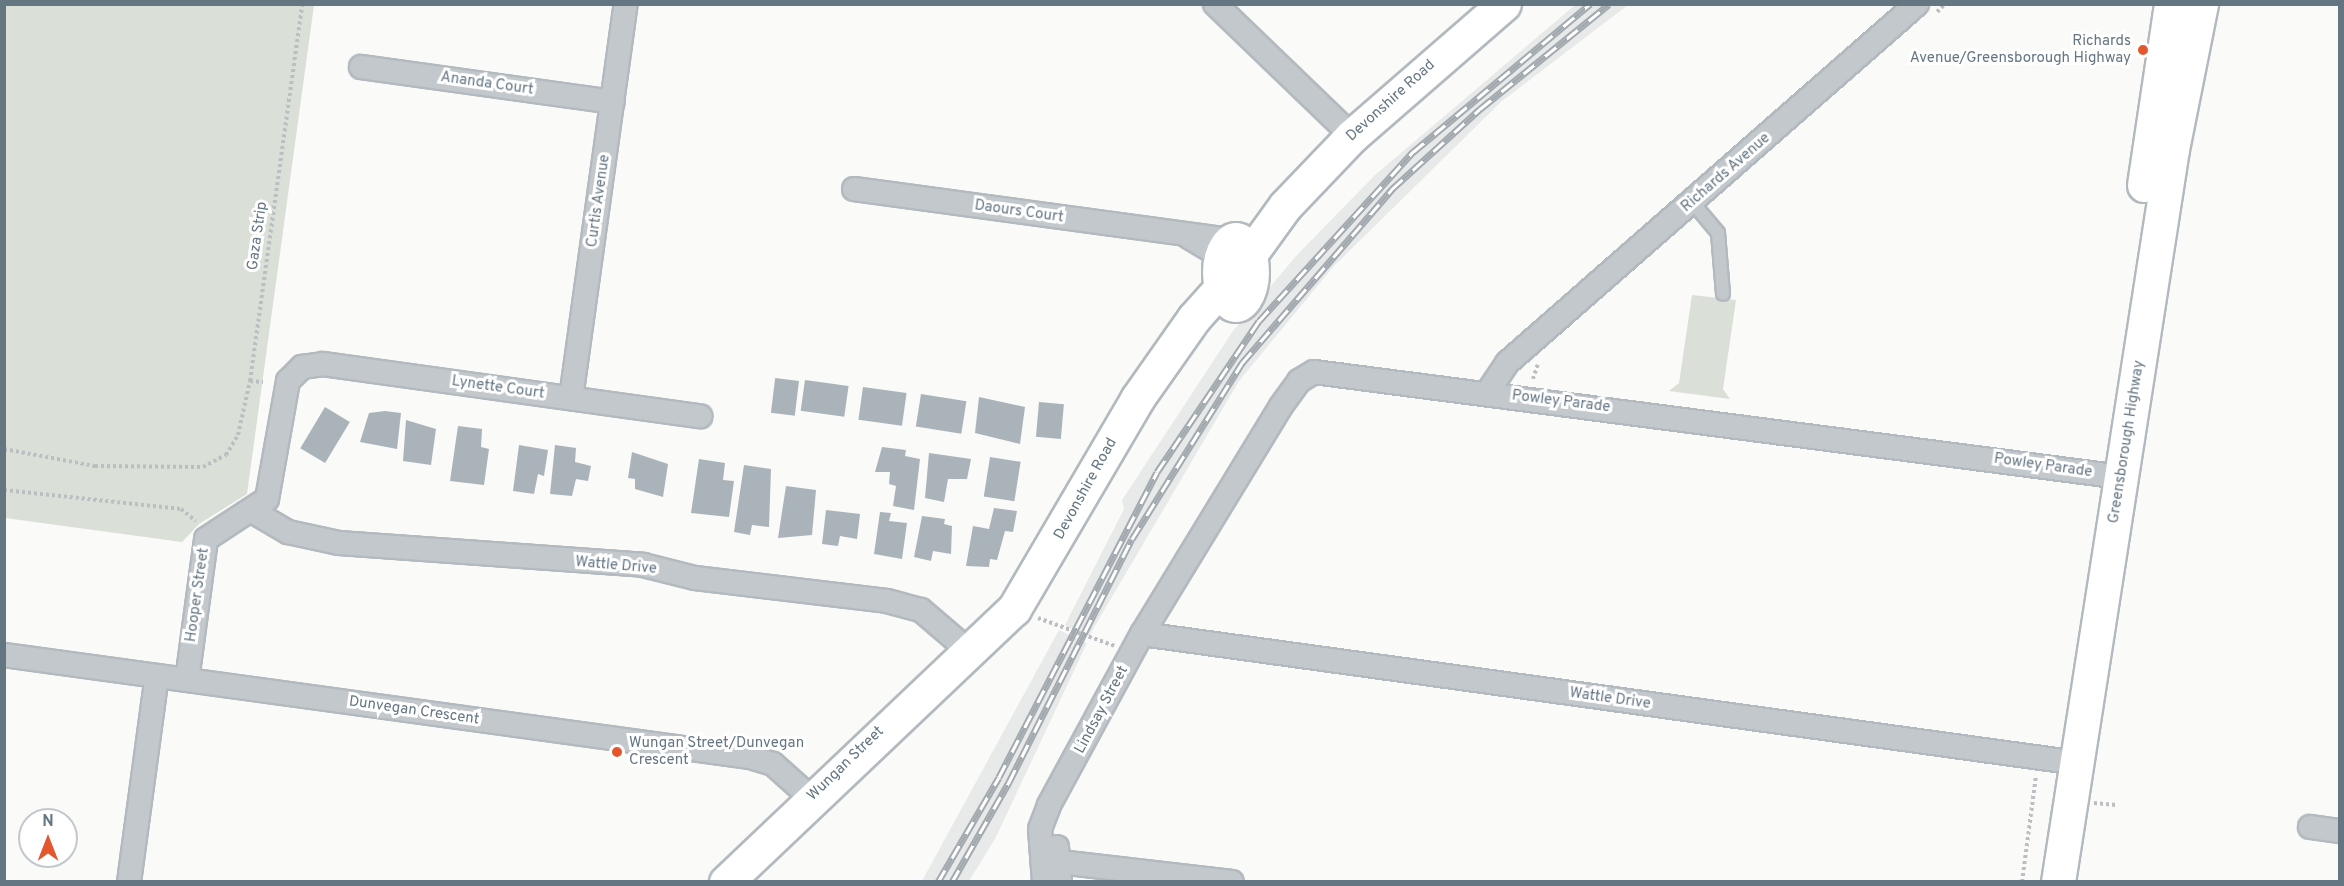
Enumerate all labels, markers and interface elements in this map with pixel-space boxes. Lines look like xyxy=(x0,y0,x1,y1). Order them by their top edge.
place label: Richards Avenue/Greensborough Highway xyxy=(1910,32,2131,67)
marker: Richards Avenue/Greensborough Highway xyxy=(2136,43,2150,57)
street label: Devonshire Road xyxy=(1343,56,1439,146)
street label: Ananda Court xyxy=(439,69,535,99)
street label: Richards Avenue xyxy=(1678,129,1774,217)
street label: Curtis Avenue xyxy=(584,153,614,249)
street label: Daours Court xyxy=(973,197,1065,227)
street label: Gaza Strip xyxy=(244,201,272,271)
street label: Greensborough Highway xyxy=(2105,359,2149,525)
street label: Lynette Court xyxy=(450,373,546,403)
street label: Powley Parade xyxy=(1511,387,1611,417)
street label: Devonshire Road xyxy=(1051,435,1121,543)
street label: Powley Parade xyxy=(1993,450,2093,482)
street label: Hooper Street xyxy=(182,547,214,643)
street label: Wattle Drive xyxy=(574,553,658,579)
street label: Lindsay Street xyxy=(1071,663,1133,757)
street label: Wattle Drive xyxy=(1568,684,1652,714)
street label: Dunvegan Crescent xyxy=(348,693,480,729)
street label: Wungan Street xyxy=(804,723,888,805)
place label: Wungan Street/Dunvegan Crescent xyxy=(629,734,804,769)
marker: Wungan Street/Dunvegan Crescent xyxy=(610,745,624,759)
north arrow xyxy=(18,808,78,868)
text: N xyxy=(42,812,54,832)

